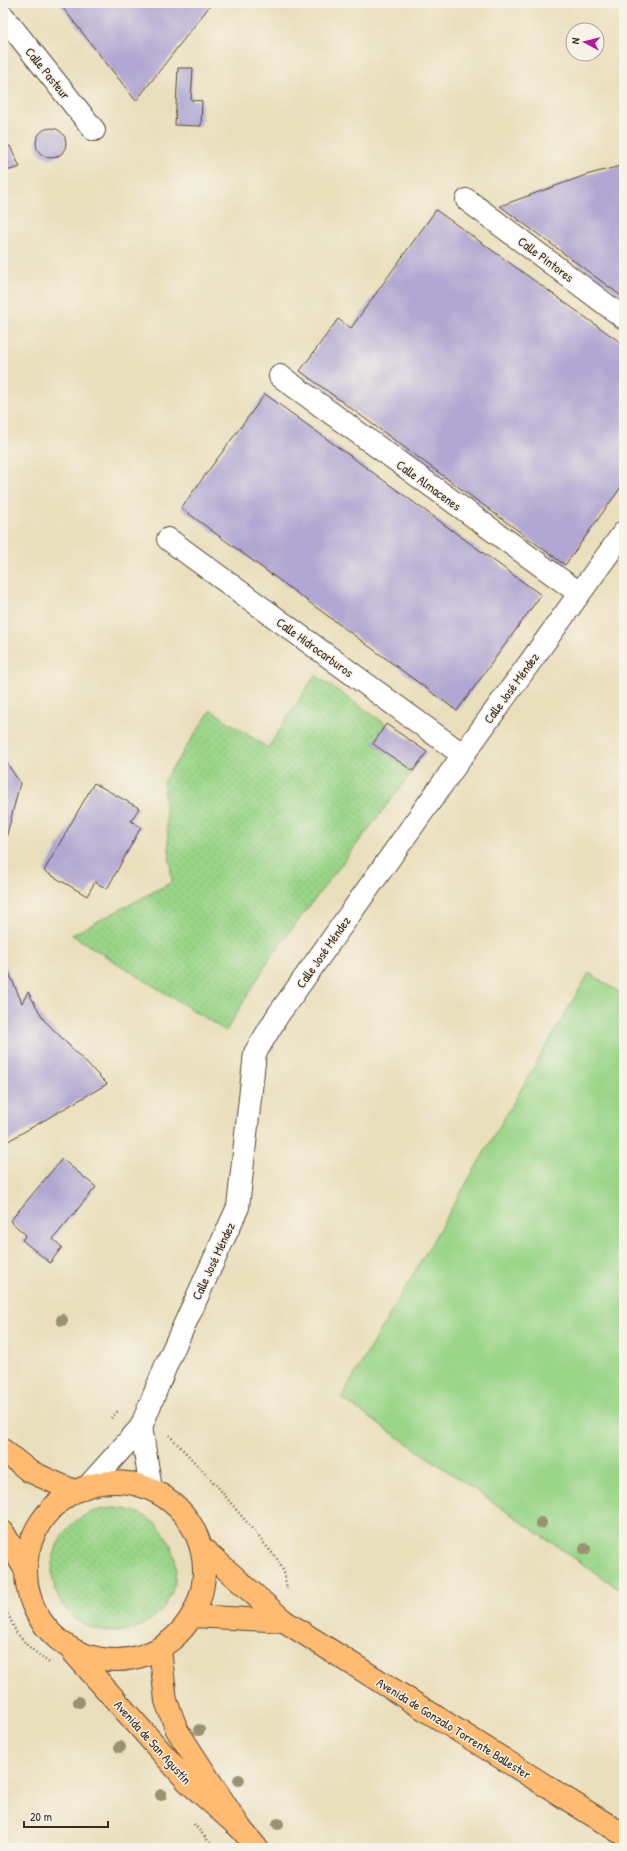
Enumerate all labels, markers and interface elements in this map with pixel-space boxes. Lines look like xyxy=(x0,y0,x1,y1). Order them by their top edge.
north arrow xyxy=(565,22,605,62)
text: N xyxy=(568,37,582,45)
street label: Calle Pasteur xyxy=(21,43,75,103)
street label: Calle Pintores xyxy=(514,232,578,286)
street label: Calle Almacenes xyxy=(393,455,465,515)
street label: Calle Hidrocarburos xyxy=(273,613,357,681)
street label: Calle José Méndez xyxy=(479,648,543,727)
street label: Calle José Méndez xyxy=(292,912,355,991)
street label: Calle José Méndez xyxy=(187,1219,239,1303)
street label: Avenida de Gonzalo Torrente Ballester xyxy=(373,1673,535,1783)
street label: Avenida de San Agustín xyxy=(110,1696,196,1788)
scale bar xyxy=(24,1803,108,1829)
text: 20 m xyxy=(30,1808,52,1825)

